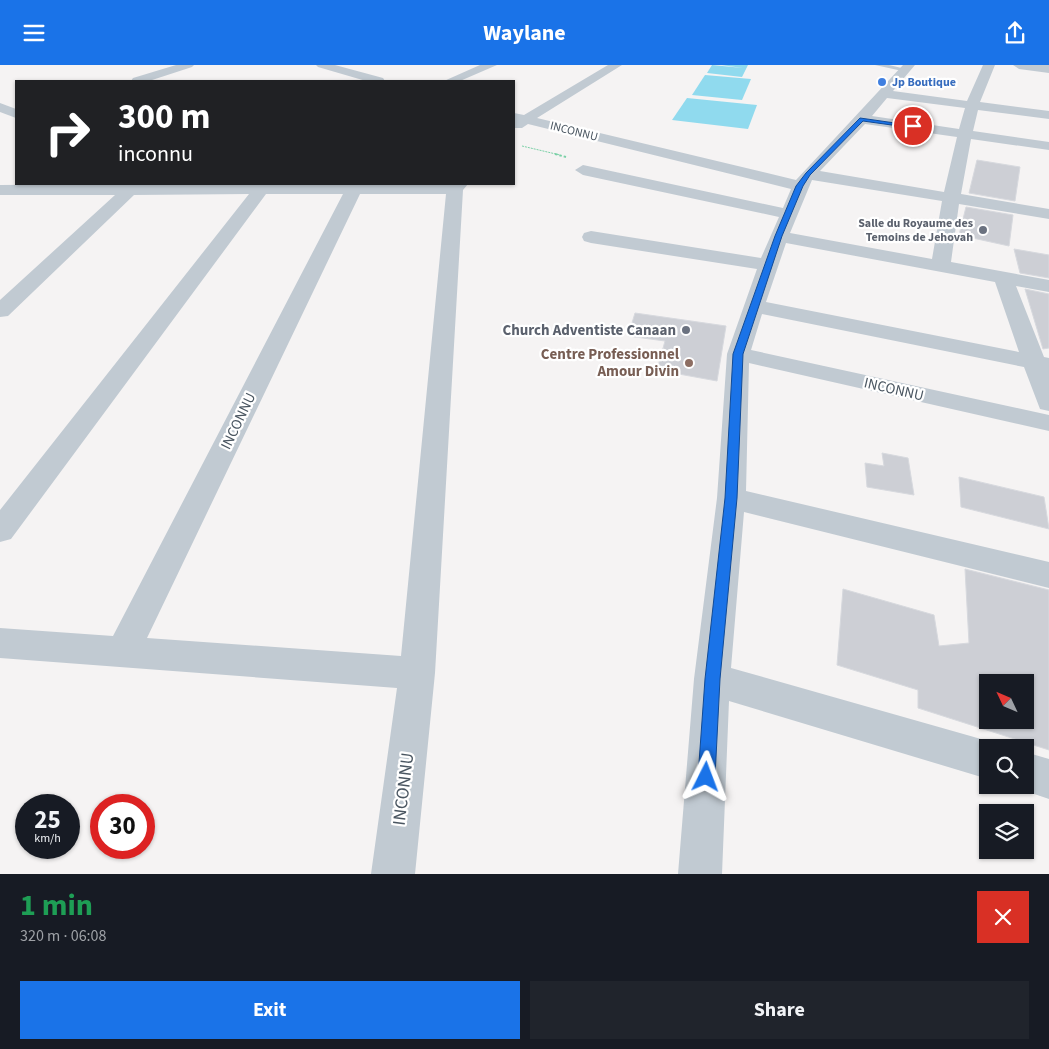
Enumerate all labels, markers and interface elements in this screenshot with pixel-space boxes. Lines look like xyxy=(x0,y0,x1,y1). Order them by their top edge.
text: Waylane xyxy=(483,17,566,49)
icon: menu xyxy=(20,19,48,47)
icon: share xyxy=(1001,19,1029,47)
place label: Jp Boutique xyxy=(892,74,956,91)
marker: Jp Boutique xyxy=(876,76,888,88)
text: 300 m xyxy=(118,92,210,142)
icon: right xyxy=(35,100,100,165)
pin xyxy=(892,105,934,147)
icon: arrive xyxy=(899,112,927,140)
street label: INCONNU xyxy=(548,117,600,146)
text: inconnu xyxy=(118,138,193,170)
place label: Salle du Royaume des Temoins de Jehovah xyxy=(858,215,973,246)
marker: Salle du Royaume des Temoins de Jehovah xyxy=(977,224,989,236)
place label: Church Adventiste Canaan xyxy=(502,320,676,341)
marker: Church Adventiste Canaan xyxy=(680,324,692,336)
place label: Centre Professionnel Amour Divin xyxy=(541,344,680,382)
marker: Centre Professionnel Amour Divin xyxy=(683,357,695,369)
street label: INCONNU xyxy=(862,372,926,407)
street label: INCONNU xyxy=(216,389,261,453)
north arrow xyxy=(979,674,1034,729)
map controls xyxy=(979,674,1034,859)
button: search xyxy=(979,739,1034,794)
position arrow xyxy=(679,750,731,802)
street label: INCONNU xyxy=(387,751,420,827)
speed limit sign: 30 xyxy=(90,794,155,859)
text: 25 xyxy=(34,802,61,838)
button: layers xyxy=(979,804,1034,859)
text: km/h xyxy=(34,830,61,847)
text: 1 min xyxy=(20,884,93,927)
button: close xyxy=(977,891,1029,943)
text: 320 m · 06:08 xyxy=(20,925,107,947)
button: Exit xyxy=(20,981,520,1039)
button: Share xyxy=(530,981,1029,1039)

